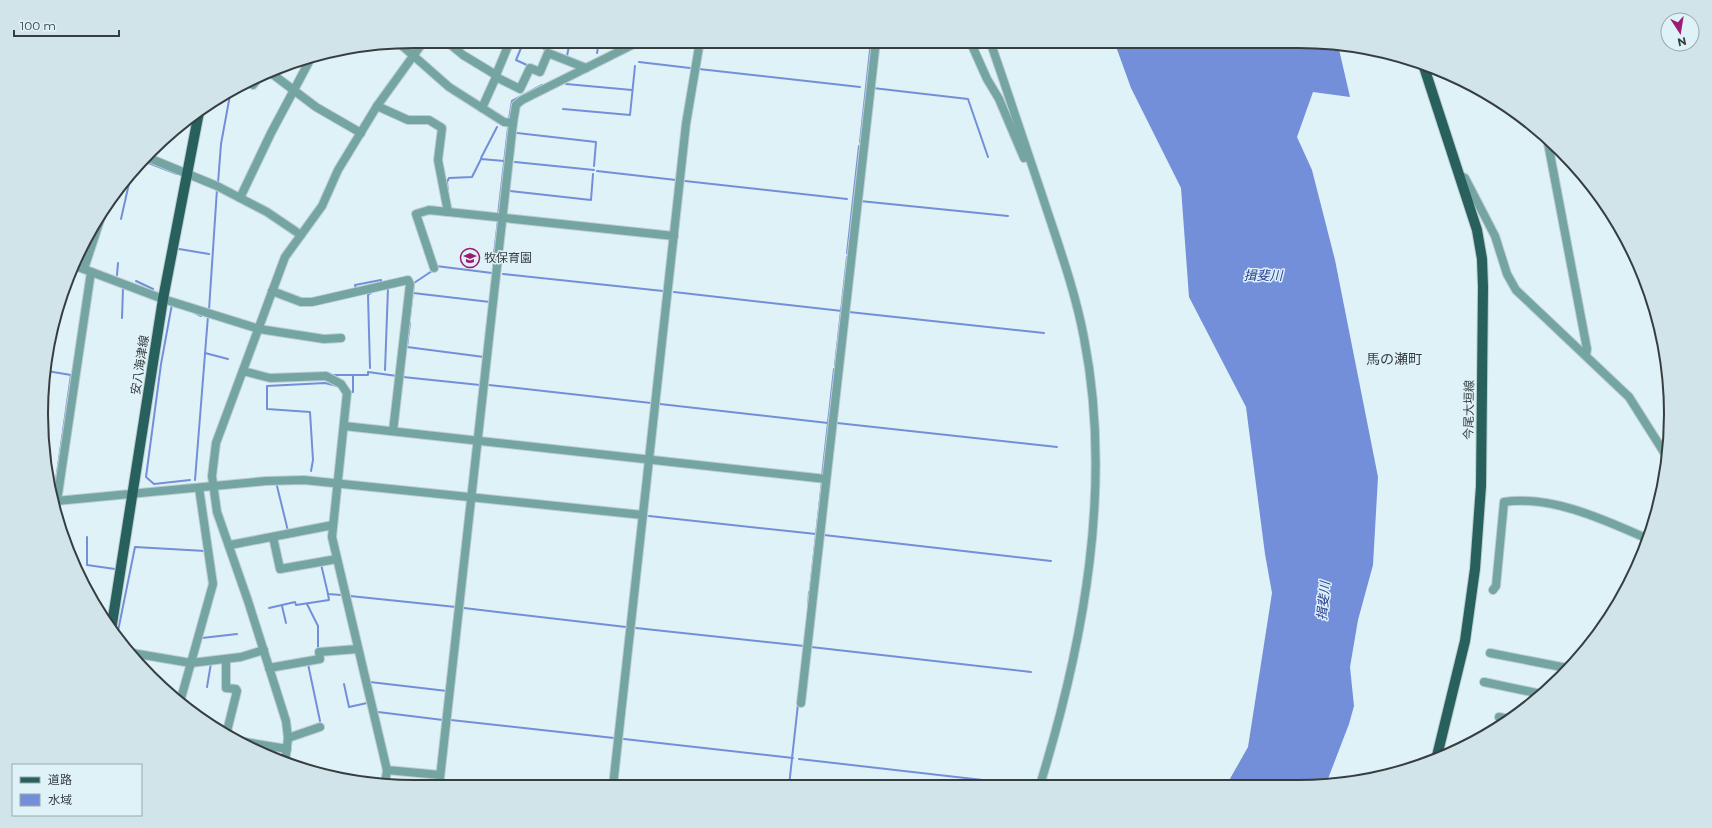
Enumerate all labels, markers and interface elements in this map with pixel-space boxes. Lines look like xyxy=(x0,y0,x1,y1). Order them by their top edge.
scale bar xyxy=(14,12,119,38)
north arrow xyxy=(1660,12,1700,52)
text: 100 m xyxy=(20,18,56,33)
text: N xyxy=(1676,34,1688,50)
school or university icon: 牧保育園 xyxy=(459,247,481,269)
place label: 牧保育園 xyxy=(484,250,532,265)
water label: 揖斐川 xyxy=(1243,267,1284,283)
street label: 安八海津線 xyxy=(127,334,152,396)
district label: 馬の瀬町 xyxy=(1366,350,1422,368)
street label: 今尾大垣線 xyxy=(1460,380,1477,440)
water label: 揖斐川 xyxy=(1313,579,1333,621)
legend xyxy=(12,764,142,816)
text: 道路 xyxy=(48,772,72,787)
text: 水域 xyxy=(48,792,72,807)

